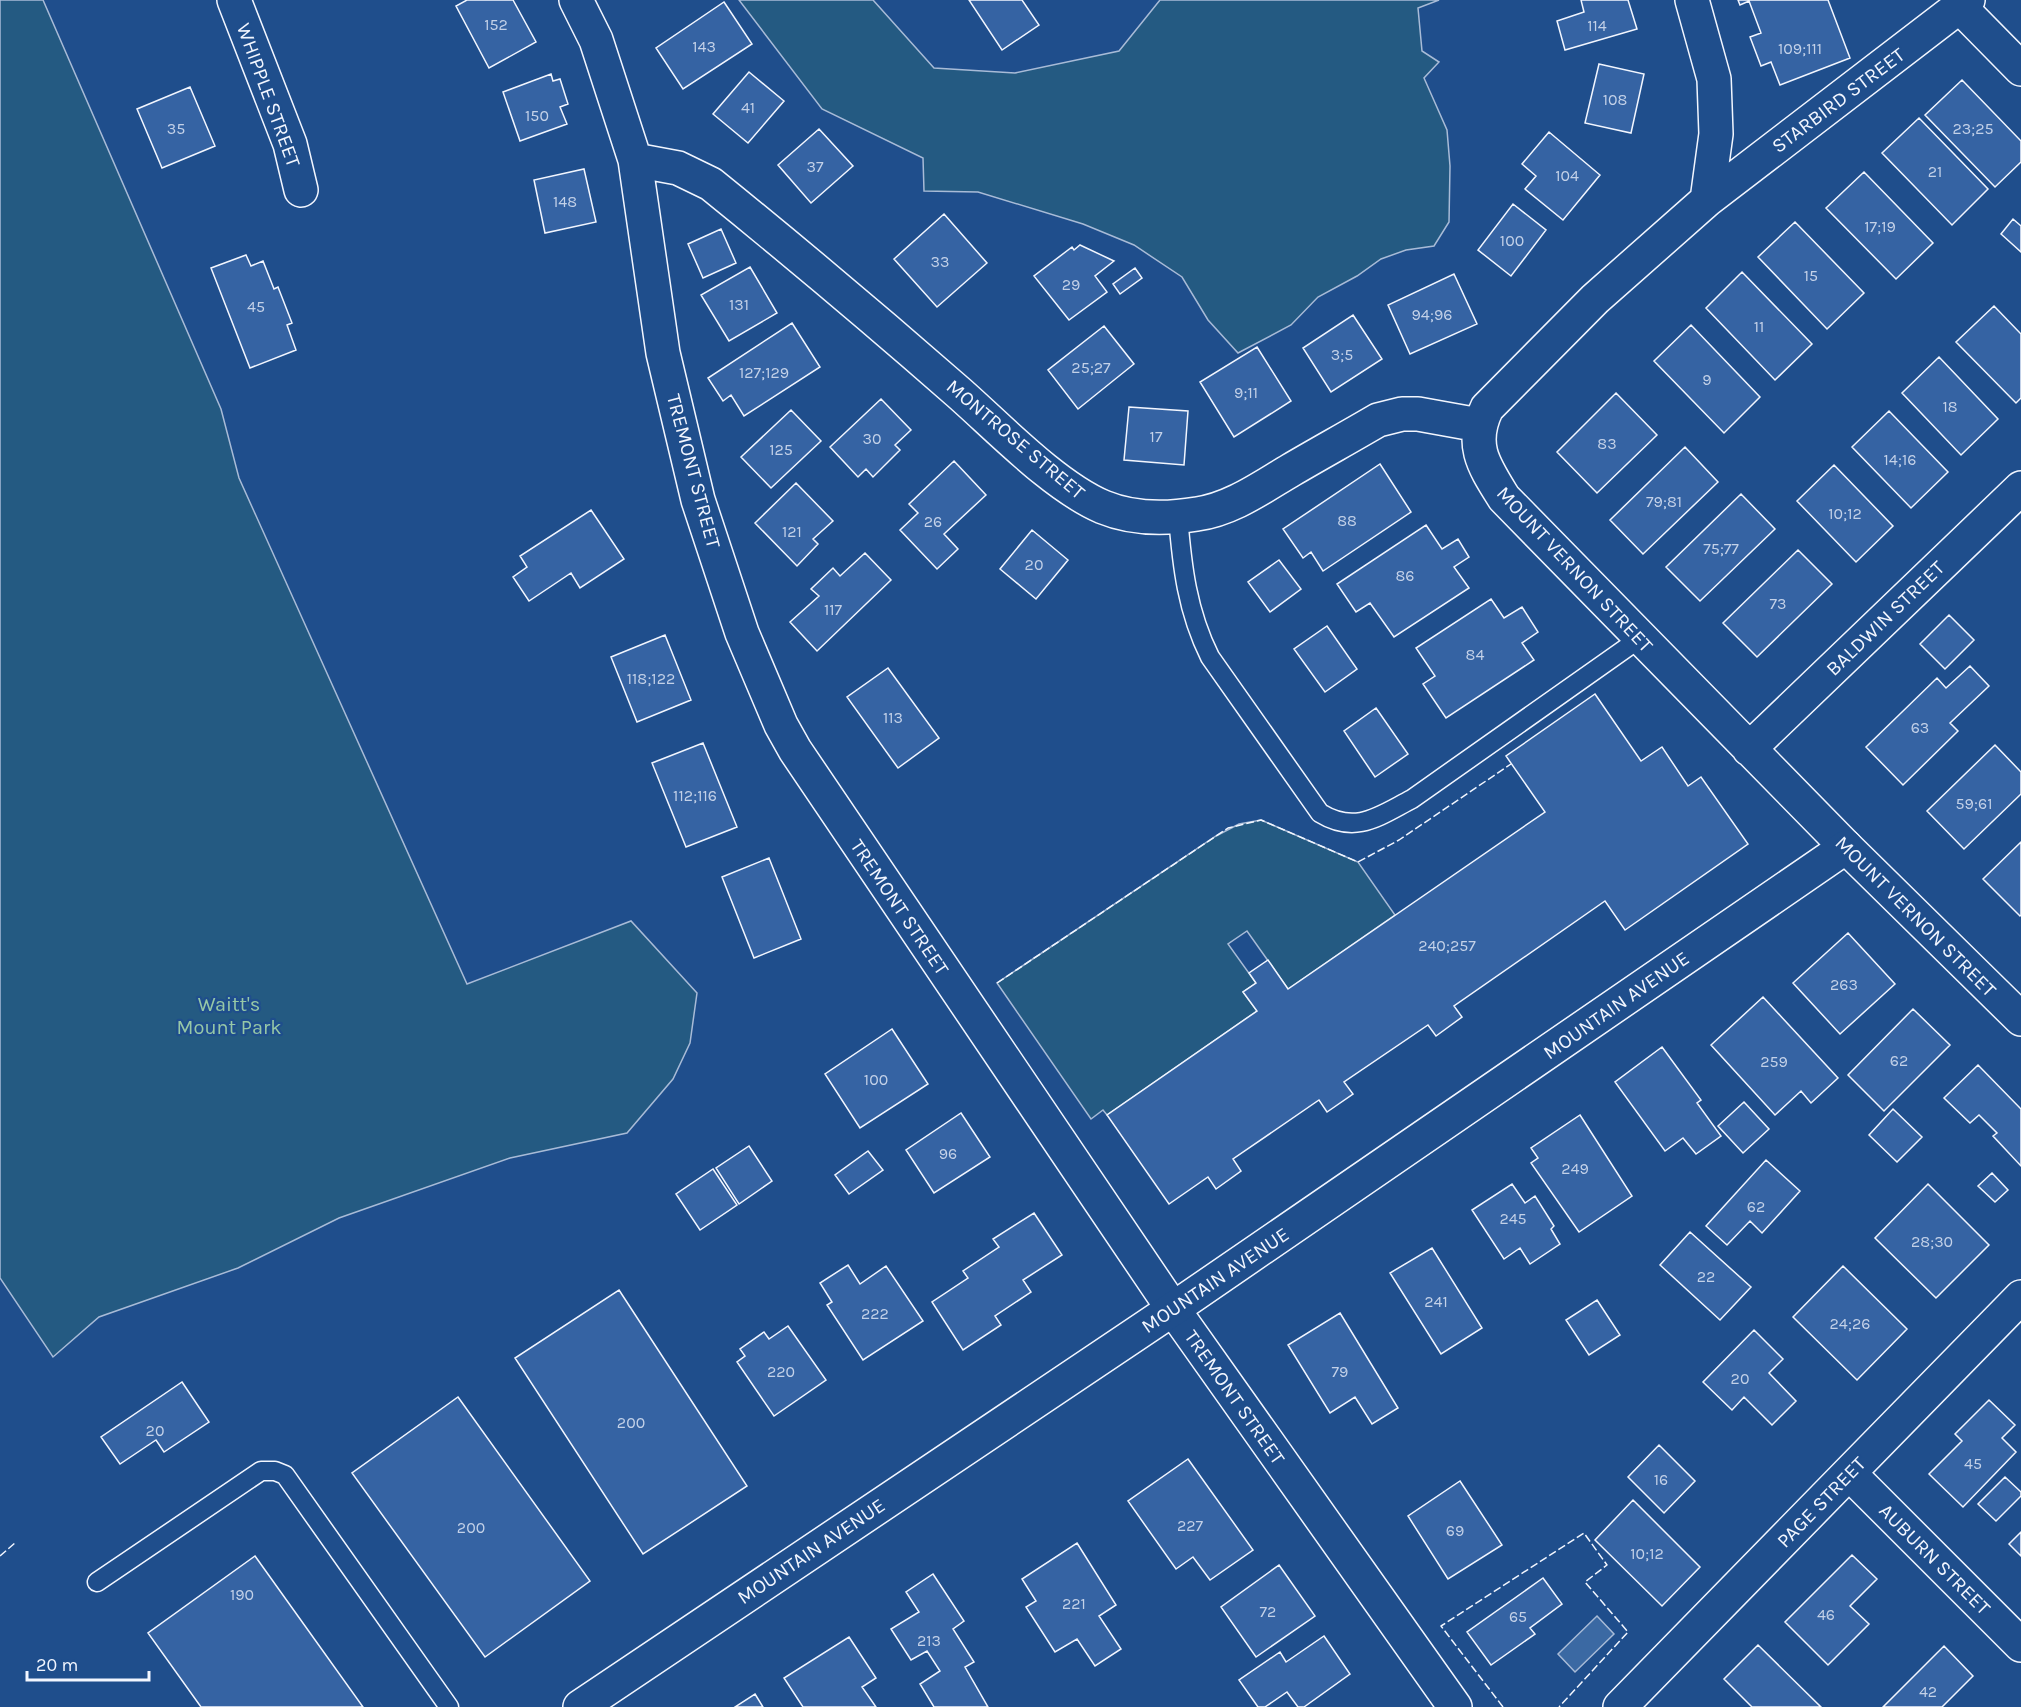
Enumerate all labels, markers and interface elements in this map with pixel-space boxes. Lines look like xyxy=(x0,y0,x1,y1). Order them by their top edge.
house number: 152 xyxy=(484,15,508,34)
house number: 114 xyxy=(1587,16,1607,35)
street label: WHIPPLE STREET xyxy=(232,20,305,170)
house number: 143 xyxy=(692,37,716,56)
house number: 109;111 xyxy=(1778,39,1822,58)
street label: STARBIRD STREET xyxy=(1767,43,1909,158)
house number: 108 xyxy=(1603,90,1627,109)
house number: 41 xyxy=(741,98,755,117)
house number: 150 xyxy=(525,106,549,125)
house number: 35 xyxy=(167,119,185,138)
house number: 23;25 xyxy=(1952,119,1994,138)
house number: 37 xyxy=(807,157,824,176)
house number: 21 xyxy=(1928,162,1942,181)
house number: 104 xyxy=(1555,166,1579,185)
house number: 148 xyxy=(553,192,577,211)
house number: 17;19 xyxy=(1864,217,1896,236)
house number: 100 xyxy=(1500,231,1524,250)
house number: 33 xyxy=(931,252,949,271)
house number: 15 xyxy=(1804,266,1818,285)
house number: 29 xyxy=(1062,275,1080,294)
house number: 131 xyxy=(729,295,749,314)
house number: 45 xyxy=(247,297,265,316)
house number: 94;96 xyxy=(1412,305,1452,324)
house number: 11 xyxy=(1754,317,1764,336)
house number: 3;5 xyxy=(1331,345,1353,364)
house number: 25;27 xyxy=(1071,358,1111,377)
house number: 127;129 xyxy=(739,363,789,382)
house number: 9 xyxy=(1702,370,1712,389)
street label: MONTROSE STREET xyxy=(942,375,1090,504)
house number: 9;11 xyxy=(1234,383,1258,402)
street label: TREMONT STREET xyxy=(662,392,725,551)
house number: 18 xyxy=(1942,397,1958,416)
house number: 17 xyxy=(1150,427,1163,446)
house number: 30 xyxy=(863,429,881,448)
house number: 83 xyxy=(1597,434,1617,453)
house number: 125 xyxy=(769,440,793,459)
house number: 14;16 xyxy=(1884,450,1916,469)
street label: MOUNT VERNON STREET xyxy=(1492,482,1657,657)
house number: 79;81 xyxy=(1646,492,1682,511)
house number: 10;12 xyxy=(1828,504,1862,523)
house number: 88 xyxy=(1337,511,1357,530)
house number: 26 xyxy=(924,512,942,531)
house number: 121 xyxy=(782,522,802,541)
house number: 75;77 xyxy=(1703,539,1739,558)
house number: 20 xyxy=(1025,555,1043,574)
street label: BALDWIN STREET xyxy=(1822,556,1949,681)
house number: 86 xyxy=(1396,566,1415,585)
house number: 73 xyxy=(1770,594,1786,613)
house number: 117 xyxy=(824,600,843,619)
house number: 84 xyxy=(1466,645,1484,664)
house number: 118;122 xyxy=(627,669,675,688)
house number: 113 xyxy=(883,708,903,727)
house number: 63 xyxy=(1911,718,1929,737)
house number: 112;116 xyxy=(673,786,717,805)
house number: 59;61 xyxy=(1956,794,1992,813)
street label: MOUNT VERNON STREET xyxy=(1830,831,2001,1002)
street label: TREMONT STREET xyxy=(846,835,953,979)
house number: 240;257 xyxy=(1418,936,1476,955)
street label: MOUNTAIN AVENUE xyxy=(1539,946,1694,1064)
house number: 263 xyxy=(1830,975,1858,994)
park label: Waitt's Mount Park xyxy=(177,993,281,1039)
house number: 62 xyxy=(1890,1051,1908,1070)
house number: 259 xyxy=(1760,1052,1788,1071)
house number: 100 xyxy=(864,1070,888,1089)
house number: 96 xyxy=(939,1144,957,1163)
house number: 249 xyxy=(1561,1159,1589,1178)
house number: 62 xyxy=(1747,1197,1765,1216)
house number: 245 xyxy=(1499,1209,1527,1228)
street label: MOUNTAIN AVENUE xyxy=(1137,1223,1293,1338)
house number: 28;30 xyxy=(1911,1232,1953,1251)
house number: 22 xyxy=(1697,1267,1715,1286)
house number: 241 xyxy=(1424,1292,1448,1311)
house number: 222 xyxy=(861,1304,889,1323)
house number: 24;26 xyxy=(1830,1314,1870,1333)
street label: TREMONT STREET xyxy=(1180,1326,1290,1469)
house number: 220 xyxy=(767,1362,795,1381)
house number: 79 xyxy=(1332,1362,1348,1381)
house number: 20 xyxy=(1731,1369,1749,1388)
house number: 200 xyxy=(617,1413,645,1432)
house number: 20 xyxy=(146,1421,164,1440)
street label: PAGE STREET xyxy=(1772,1452,1870,1553)
house number: 45 xyxy=(1964,1454,1982,1473)
house number: 16 xyxy=(1654,1470,1668,1489)
street label: MOUNTAIN AVENUE xyxy=(733,1494,889,1609)
street label: AUBURN STREET xyxy=(1874,1499,1995,1620)
house number: 227 xyxy=(1177,1516,1204,1535)
house number: 200 xyxy=(457,1518,485,1537)
house number: 69 xyxy=(1446,1521,1464,1540)
house number: 10;12 xyxy=(1630,1544,1664,1563)
house number: 190 xyxy=(230,1585,254,1604)
house number: 221 xyxy=(1062,1594,1086,1613)
house number: 72 xyxy=(1260,1602,1276,1621)
house number: 46 xyxy=(1817,1605,1835,1624)
house number: 65 xyxy=(1509,1607,1527,1626)
house number: 213 xyxy=(917,1631,941,1650)
scale bar xyxy=(27,1644,148,1682)
text: 20 m xyxy=(36,1654,78,1676)
house number: 42 xyxy=(1919,1682,1937,1701)

